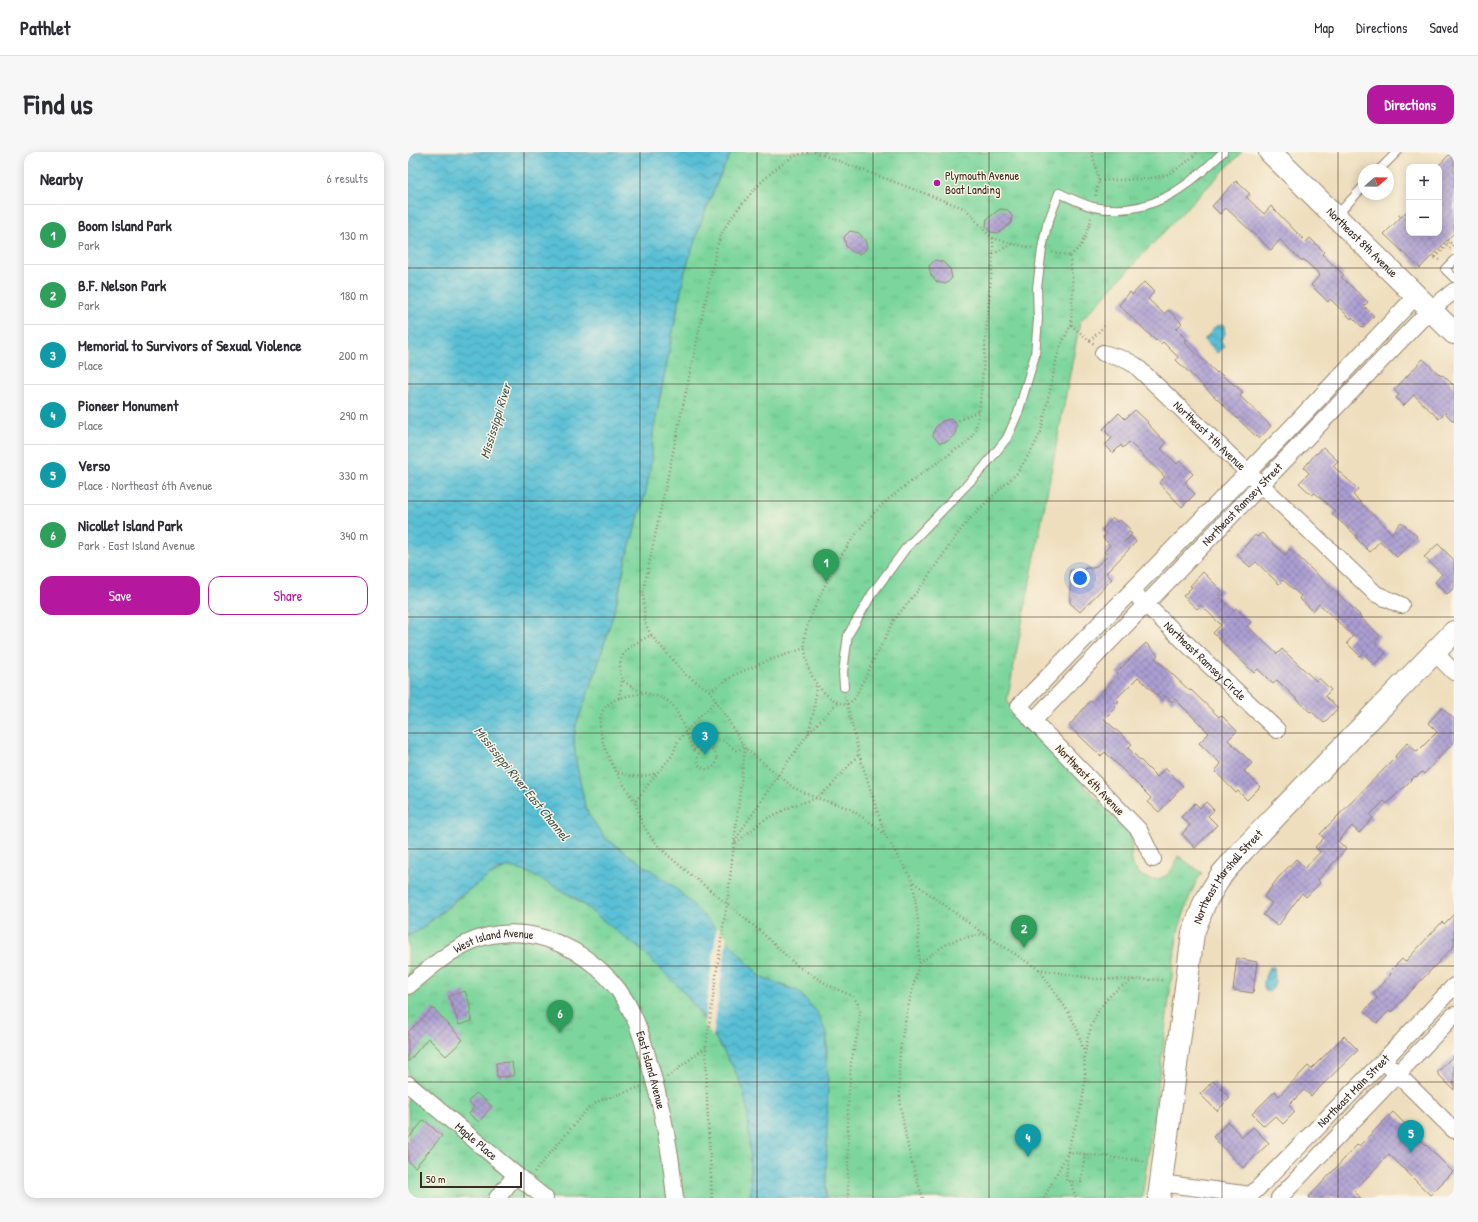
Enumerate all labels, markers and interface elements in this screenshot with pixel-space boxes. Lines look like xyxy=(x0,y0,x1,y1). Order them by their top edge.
text: Pathlet xyxy=(20,15,70,41)
text: Map xyxy=(1314,18,1334,37)
text: Directions xyxy=(1356,18,1407,37)
text: Saved xyxy=(1429,18,1458,37)
text: Find us xyxy=(24,85,93,123)
button: Directions xyxy=(1367,85,1454,124)
north arrow xyxy=(1358,164,1394,200)
map controls xyxy=(1406,164,1442,236)
button: + xyxy=(1406,164,1442,200)
text: Nearby xyxy=(40,167,83,190)
place label: Plymouth Avenue Boat Landing xyxy=(945,167,1019,198)
text: 6 results xyxy=(327,169,368,187)
marker: Plymouth Avenue Boat Landing xyxy=(932,178,942,188)
button: − xyxy=(1406,200,1442,236)
street label: Northeast 8th Avenue xyxy=(1323,203,1402,281)
text: Boom Island Park xyxy=(78,215,172,236)
text: 1 xyxy=(51,226,55,244)
text: 130 m xyxy=(340,226,368,244)
text: Park xyxy=(78,236,100,254)
text: B.F. Nelson Park xyxy=(78,275,166,296)
text: 2 xyxy=(50,286,56,304)
text: 180 m xyxy=(340,286,368,304)
text: Park xyxy=(78,296,100,314)
text: Memorial to Survivors of Sexual Violence xyxy=(78,335,301,356)
text: 3 xyxy=(50,346,56,364)
text: 200 m xyxy=(338,346,368,364)
text: Place xyxy=(78,356,103,374)
water label: Mississippi River xyxy=(475,379,517,461)
text: Pioneer Monument xyxy=(78,395,178,416)
street label: Northeast 7th Avenue xyxy=(1170,397,1250,474)
text: 4 xyxy=(51,406,55,424)
text: 290 m xyxy=(339,406,368,424)
text: Place xyxy=(78,416,103,434)
text: Verso xyxy=(78,455,110,476)
street label: Northeast Ramsey Street xyxy=(1198,458,1287,549)
text: 5 xyxy=(50,466,56,484)
text: 330 m xyxy=(339,466,368,484)
text: Place · Northeast 6th Avenue xyxy=(78,476,213,494)
text: Nicollet Island Park xyxy=(78,515,183,536)
text: 6 xyxy=(50,526,56,544)
text: 340 m xyxy=(340,526,368,544)
text: Park · East Island Avenue xyxy=(78,536,195,554)
pin: 1 xyxy=(813,549,839,582)
your location xyxy=(1070,568,1090,588)
button: Save xyxy=(40,576,200,615)
button: Share xyxy=(208,576,368,615)
street label: Northeast Ramsey Circle xyxy=(1160,617,1250,704)
water label: Mississippi River East Channel xyxy=(470,722,574,845)
pin: 3 xyxy=(692,722,718,755)
street label: Northeast 6th Avenue xyxy=(1052,740,1129,819)
street label: Northeast Marshall Street xyxy=(1188,825,1267,926)
pin: 2 xyxy=(1011,915,1037,948)
street label: West Island Avenue xyxy=(450,924,535,957)
pin: 6 xyxy=(547,1000,573,1033)
street label: East Island Avenue xyxy=(632,1028,670,1111)
street label: Northeast Main Street xyxy=(1313,1050,1394,1131)
street label: Maple Place xyxy=(451,1118,501,1164)
pin: 5 xyxy=(1398,1120,1424,1153)
pin: 4 xyxy=(1015,1124,1041,1157)
scale bar xyxy=(420,1170,522,1189)
text: 50 m xyxy=(426,1172,446,1186)

